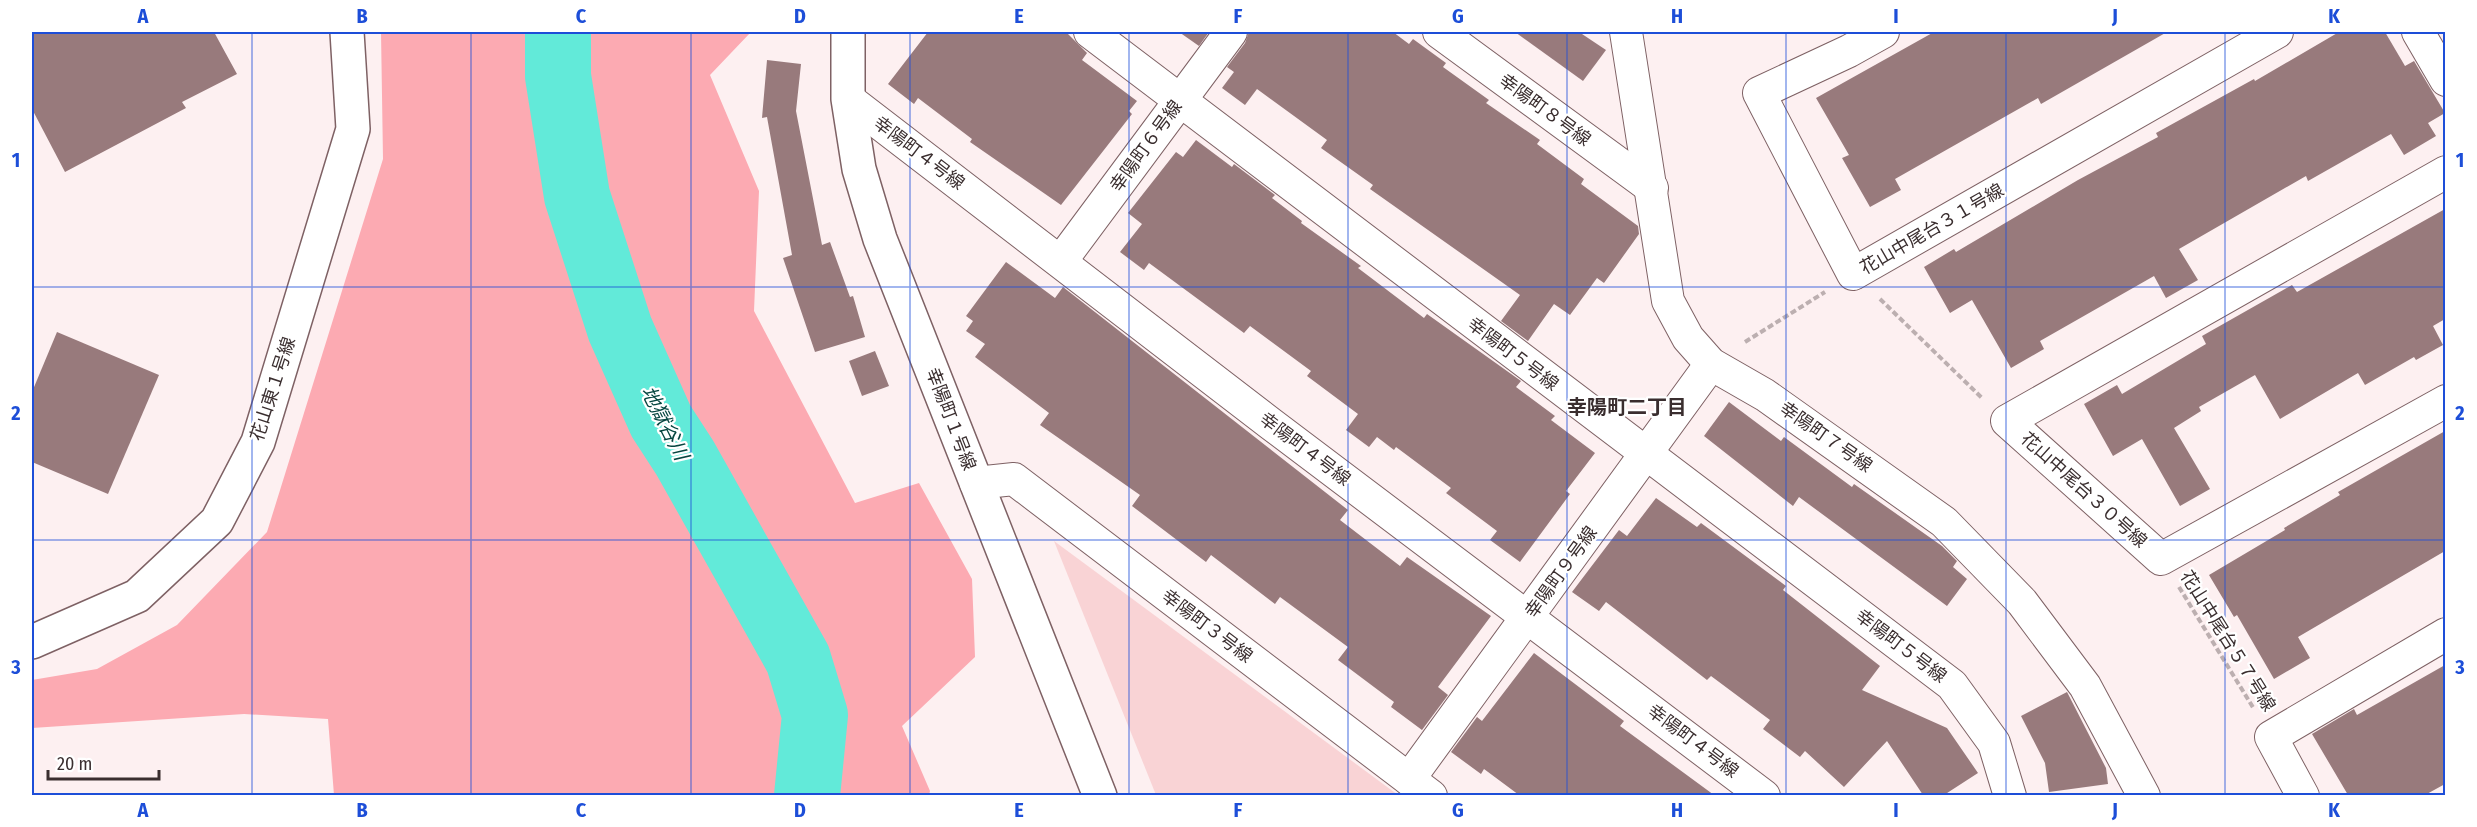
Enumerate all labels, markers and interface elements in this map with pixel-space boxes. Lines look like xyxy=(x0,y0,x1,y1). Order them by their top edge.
text: A xyxy=(137,4,150,28)
text: B xyxy=(356,4,368,28)
text: C xyxy=(576,4,587,28)
text: D xyxy=(794,4,806,28)
text: E xyxy=(1014,4,1024,28)
text: F xyxy=(1234,4,1243,28)
text: G xyxy=(1452,4,1464,28)
text: H xyxy=(1671,4,1683,28)
text: I xyxy=(1893,4,1899,28)
text: J xyxy=(2111,4,2118,28)
text: K xyxy=(2328,4,2340,28)
street label: 幸陽町８号線 xyxy=(1495,69,1595,151)
street label: 幸陽町６号線 xyxy=(1105,96,1187,196)
street label: 幸陽町４号線 xyxy=(869,112,969,194)
text: 1 xyxy=(12,148,20,172)
text: 1 xyxy=(2456,148,2464,172)
street label: 花山中尾台３１号線 xyxy=(1856,179,2008,279)
street label: 幸陽町５号線 xyxy=(1463,313,1563,395)
street label: 花山東１号線 xyxy=(246,334,300,444)
street label: 幸陽町１号線 xyxy=(921,365,981,473)
water label: 地獄谷川 xyxy=(636,382,695,466)
district label: 幸陽町二丁目 xyxy=(1567,395,1687,419)
street label: 幸陽町７号線 xyxy=(1775,397,1877,477)
text: 2 xyxy=(10,401,21,425)
text: 2 xyxy=(2454,401,2465,425)
street label: 幸陽町４号線 xyxy=(1255,408,1355,490)
street label: 花山中尾台３０号線 xyxy=(2016,428,2152,552)
street label: 幸陽町９号線 xyxy=(1520,522,1602,622)
street label: 花山中尾台５７号線 xyxy=(2176,566,2280,716)
street label: 幸陽町３号線 xyxy=(1157,585,1257,667)
street label: 幸陽町５号線 xyxy=(1851,605,1951,687)
text: 3 xyxy=(10,655,21,679)
text: 3 xyxy=(2454,655,2465,679)
street label: 幸陽町４号線 xyxy=(1643,700,1743,782)
scale bar xyxy=(48,743,159,781)
text: 20 m xyxy=(57,753,92,775)
text: A xyxy=(137,798,150,822)
text: B xyxy=(356,798,368,822)
text: C xyxy=(576,798,587,822)
text: D xyxy=(794,798,806,822)
text: E xyxy=(1014,798,1024,822)
text: F xyxy=(1234,798,1243,822)
text: G xyxy=(1452,798,1464,822)
text: H xyxy=(1671,798,1683,822)
text: I xyxy=(1893,798,1899,822)
text: J xyxy=(2111,798,2118,822)
text: K xyxy=(2328,798,2340,822)

